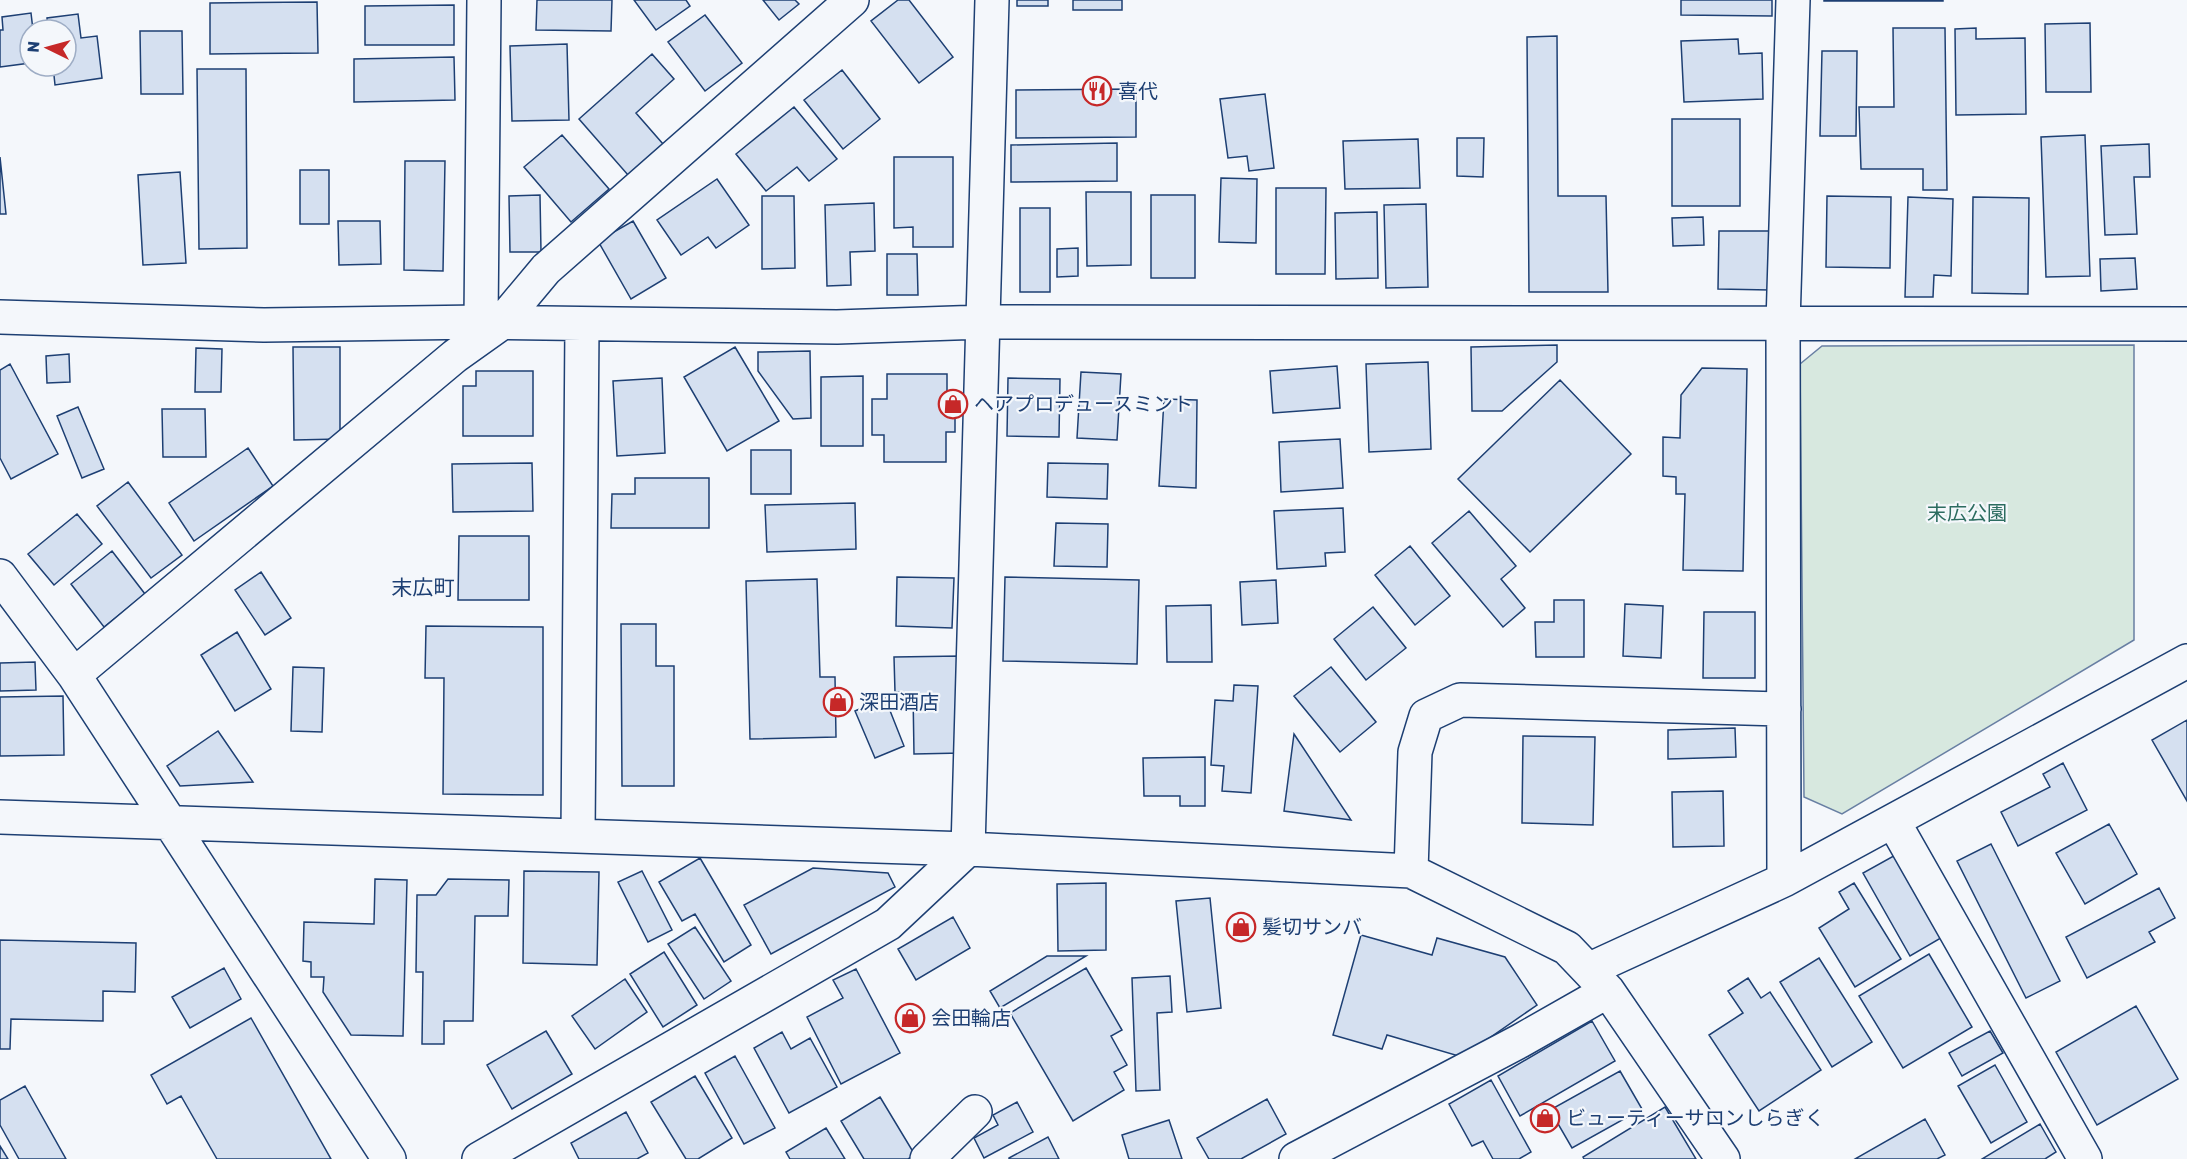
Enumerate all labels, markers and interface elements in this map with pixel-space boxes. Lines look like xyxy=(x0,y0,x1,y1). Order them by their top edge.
north arrow xyxy=(18,18,78,78)
text: N xyxy=(24,40,44,53)
restaurant icon: 喜代 xyxy=(1081,75,1113,107)
place label: 喜代 xyxy=(1118,79,1158,103)
shop icon: ヘアプロデュースミント xyxy=(937,388,969,420)
place label: ヘアプロデュースミント xyxy=(974,392,1193,416)
park label: 末広公園 xyxy=(1927,501,2007,525)
district label: 末広町 xyxy=(392,575,455,600)
shop icon: 深田酒店 xyxy=(822,686,854,718)
place label: 深田酒店 xyxy=(859,690,939,714)
shop icon: 髪切サンバ xyxy=(1225,911,1257,943)
place label: 髪切サンバ xyxy=(1262,915,1362,939)
shop icon: 会田輪店 xyxy=(894,1002,926,1034)
place label: 会田輪店 xyxy=(931,1006,1011,1030)
shop icon: ビューティーサロンしらぎく xyxy=(1529,1102,1561,1134)
place label: ビューティーサロンしらぎく xyxy=(1566,1106,1825,1130)

